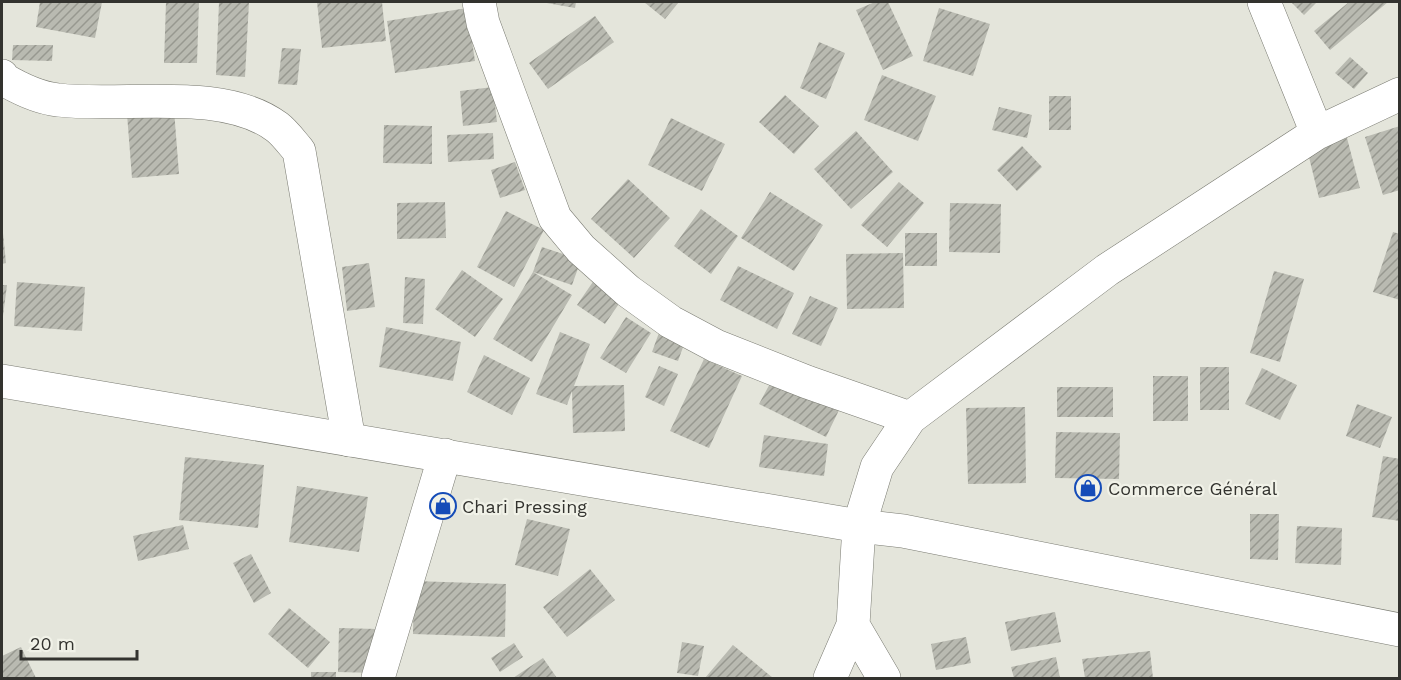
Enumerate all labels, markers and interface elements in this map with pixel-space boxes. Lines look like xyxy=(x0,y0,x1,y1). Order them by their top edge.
shop icon: Commerce Général xyxy=(1073,473,1103,503)
place label: Commerce Général xyxy=(1108,478,1278,499)
shop icon: Chari Pressing xyxy=(428,491,458,521)
place label: Chari Pressing xyxy=(462,496,587,517)
scale bar xyxy=(21,623,136,661)
text: 20 m xyxy=(30,633,75,654)

